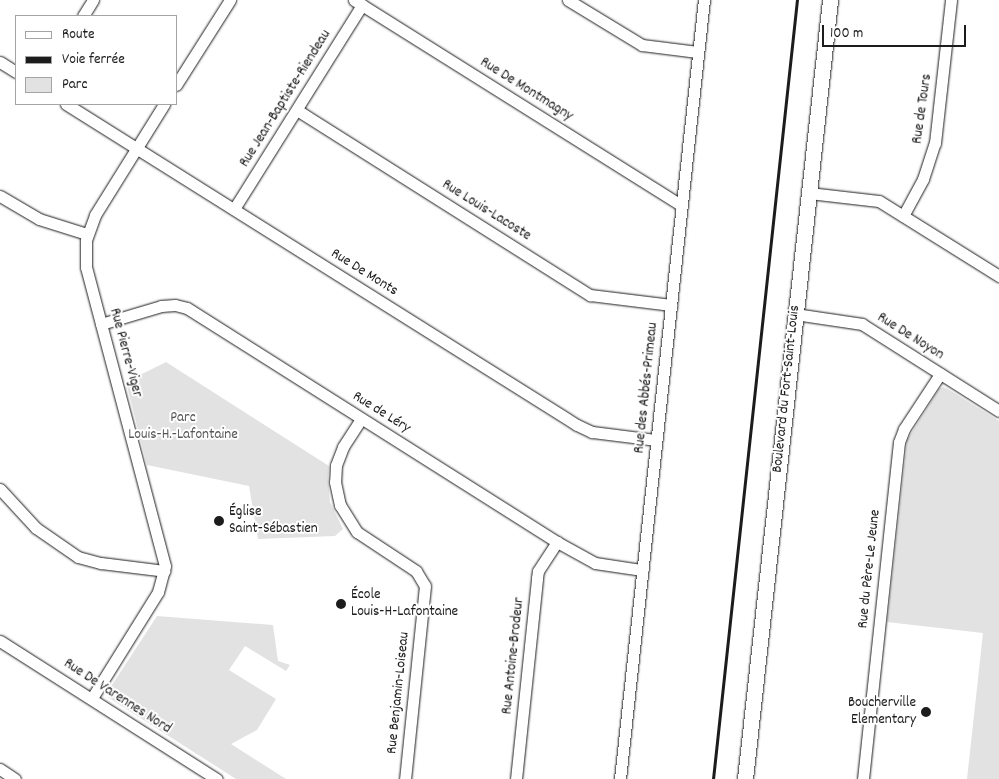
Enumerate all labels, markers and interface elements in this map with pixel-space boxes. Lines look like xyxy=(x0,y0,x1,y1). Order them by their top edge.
legend xyxy=(15,15,178,105)
scale bar xyxy=(824,15,968,47)
text: 100 m xyxy=(830,23,863,45)
text: Route xyxy=(62,24,95,46)
street label: Rue Jean-Baptiste-Riendeau xyxy=(236,27,336,171)
text: Voie ferrée xyxy=(62,49,125,71)
street label: Rue De Montmagny xyxy=(476,54,576,126)
street label: Rue de Tours xyxy=(909,73,937,145)
text: Parc xyxy=(62,74,87,96)
street label: Rue Louis-Lacoste xyxy=(438,176,534,246)
street label: Rue De Monts xyxy=(327,245,401,301)
street label: Boulevard du Fort-Saint-Louis xyxy=(769,304,805,474)
street label: Rue Pierre-Viger xyxy=(104,306,146,400)
street label: Rue De Noyon xyxy=(873,309,947,365)
street label: Rue des Abbés-Primeau xyxy=(631,322,663,454)
street label: Rue de Léry xyxy=(349,388,413,438)
park label: Parc Louis-H.-Lafontaine xyxy=(128,409,238,444)
place label: Église Saint-Sébastien xyxy=(229,503,318,538)
street label: Rue du Père-Le Jeune xyxy=(855,509,885,629)
marker: Église Saint-Sébastien xyxy=(213,515,225,527)
place label: École Louis-H-Lafontaine xyxy=(351,586,458,621)
street label: Rue Antoine-Brodeur xyxy=(499,597,529,715)
marker: École Louis-H-Lafontaine xyxy=(335,598,347,610)
street label: Rue Benjamin-Loiseau xyxy=(384,631,414,755)
street label: Rue De Varennes Nord xyxy=(60,655,174,739)
place label: Boucherville Elementary xyxy=(848,694,916,729)
marker: Boucherville Elementary xyxy=(920,706,932,718)

